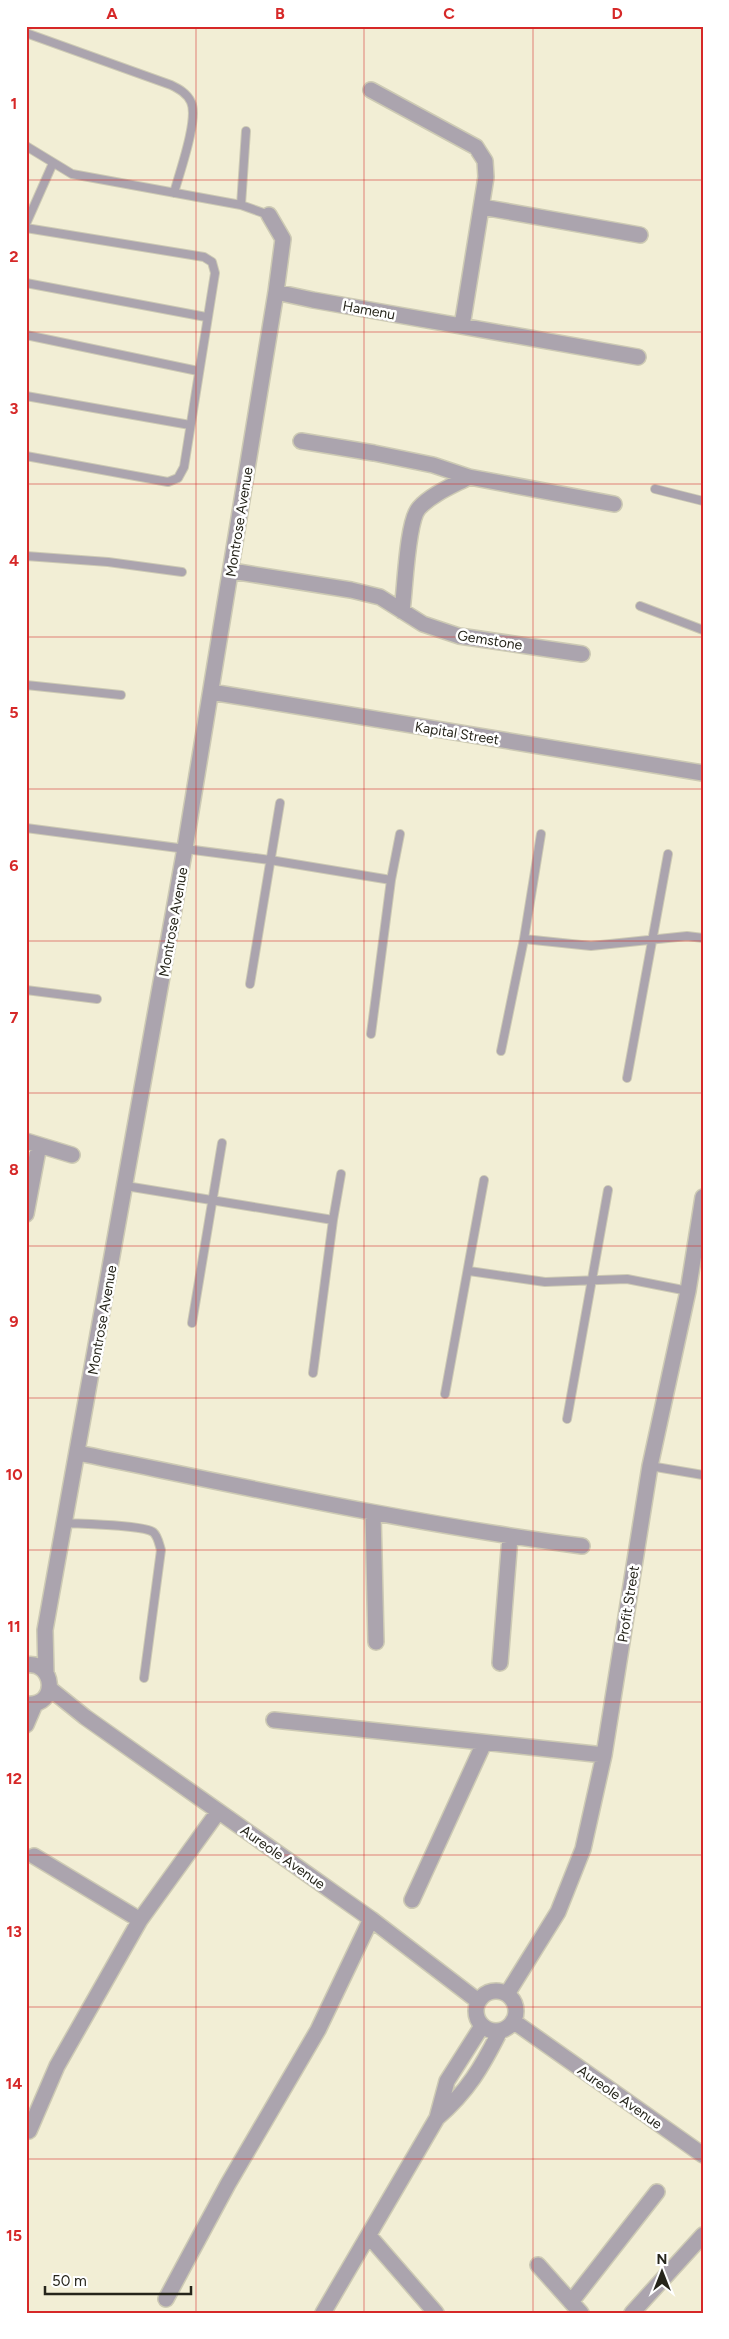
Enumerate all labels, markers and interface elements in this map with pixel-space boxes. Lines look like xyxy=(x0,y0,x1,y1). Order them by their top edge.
text: A xyxy=(106,4,118,23)
text: B xyxy=(275,4,285,23)
text: C xyxy=(443,4,455,23)
text: D xyxy=(611,4,623,23)
text: 1 xyxy=(11,94,17,113)
text: 2 xyxy=(9,247,19,266)
street label: Hamenu xyxy=(341,298,396,323)
text: 3 xyxy=(10,399,19,418)
street label: Montrose Avenue xyxy=(222,466,257,578)
text: 4 xyxy=(9,551,19,570)
street label: Gemstone xyxy=(456,627,524,654)
text: 5 xyxy=(9,703,19,722)
street label: Kapital Street xyxy=(413,718,500,749)
text: 6 xyxy=(9,856,19,875)
street label: Montrose Avenue xyxy=(155,866,192,978)
text: 7 xyxy=(10,1008,19,1027)
text: 8 xyxy=(9,1160,19,1179)
street label: Montrose Avenue xyxy=(84,1264,121,1376)
text: 9 xyxy=(9,1312,19,1331)
text: 10 xyxy=(5,1465,23,1484)
street label: Profit Street xyxy=(614,1565,643,1644)
text: 11 xyxy=(7,1617,21,1636)
text: 12 xyxy=(6,1769,22,1788)
street label: Aureole Avenue xyxy=(237,1822,329,1893)
text: 13 xyxy=(6,1922,22,1941)
street label: Aureole Avenue xyxy=(574,2062,666,2133)
text: 14 xyxy=(6,2074,22,2093)
text: 15 xyxy=(6,2226,22,2245)
north arrow xyxy=(636,2246,686,2296)
text: N xyxy=(657,2251,667,2268)
scale bar xyxy=(45,2264,191,2296)
text: 50 m xyxy=(52,2272,87,2290)

